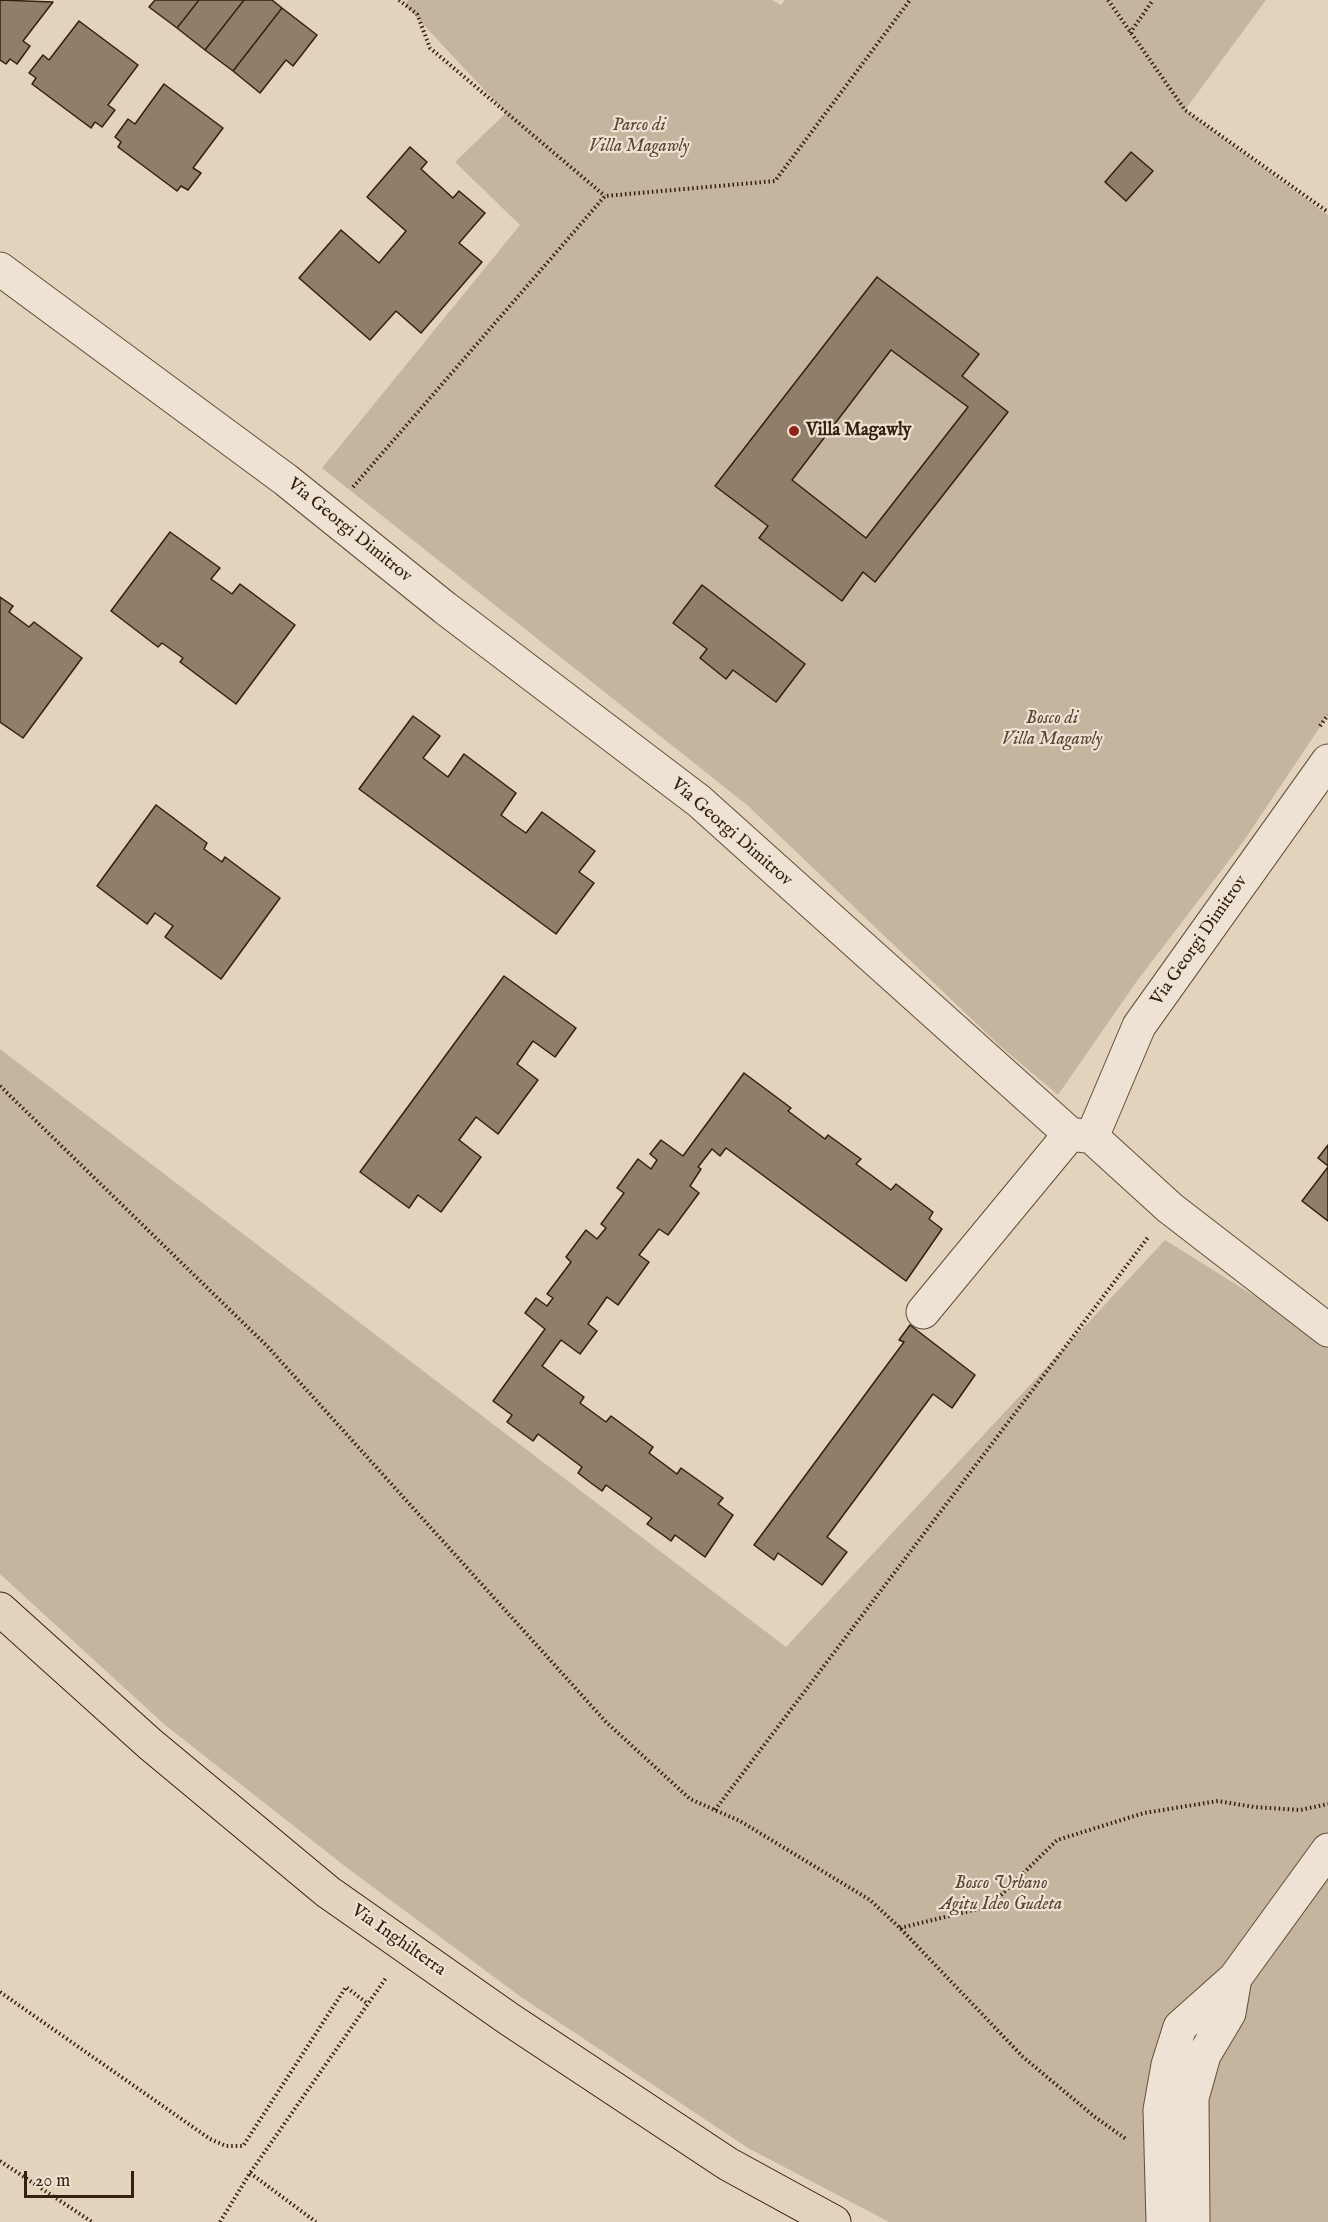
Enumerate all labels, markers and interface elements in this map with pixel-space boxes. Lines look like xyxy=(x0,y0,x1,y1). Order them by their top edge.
park label: Parco di Villa Magawly xyxy=(589,115,689,158)
place label: Villa Magawly xyxy=(806,420,911,442)
marker: Villa Magawly xyxy=(787,424,801,438)
street label: Via Georgi Dimitrov xyxy=(282,474,416,588)
park label: Bosco di Villa Magawly xyxy=(1002,708,1102,750)
street label: Via Georgi Dimitrov xyxy=(666,774,796,892)
street label: Via Georgi Dimitrov xyxy=(1147,872,1253,1010)
park label: Bosco Urbano Agitu Ideo Gudeta xyxy=(940,1873,1062,1916)
street label: Via Inghilterra xyxy=(347,1901,449,1981)
scale bar xyxy=(27,2159,136,2197)
text: 20 m xyxy=(35,2170,70,2193)

